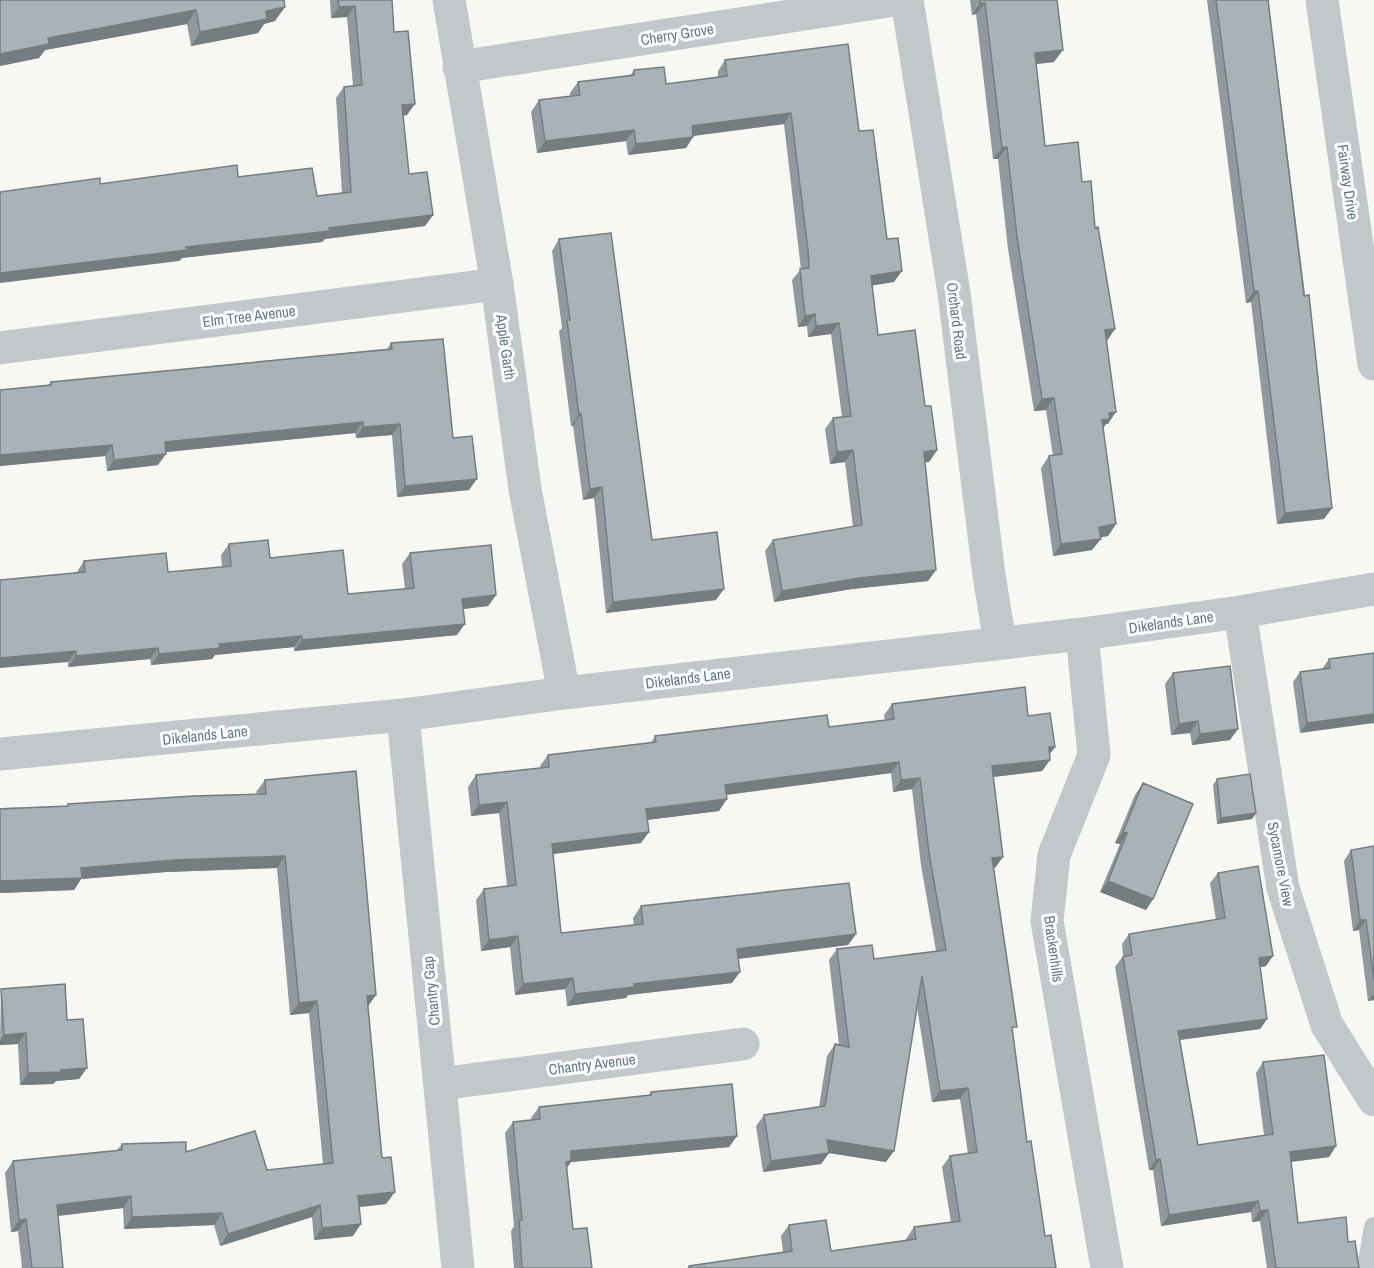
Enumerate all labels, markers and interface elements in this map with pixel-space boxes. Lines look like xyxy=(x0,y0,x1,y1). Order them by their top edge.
street label: Cherry Grove xyxy=(639,18,715,50)
street label: Fairway Drive xyxy=(1332,143,1364,221)
street label: Orchard Road xyxy=(942,281,972,361)
street label: Elm Tree Avenue xyxy=(201,300,297,332)
street label: Apple Garth xyxy=(491,312,521,381)
street label: Dikelands Lane xyxy=(1127,606,1215,638)
street label: Dikelands Lane xyxy=(644,662,732,694)
street label: Dikelands Lane xyxy=(161,720,249,750)
street label: Sycamore View xyxy=(1262,820,1300,908)
street label: Brackenhills xyxy=(1039,914,1069,984)
street label: Chantry Gap xyxy=(417,955,445,1027)
street label: Chantry Avenue xyxy=(547,1048,637,1080)

